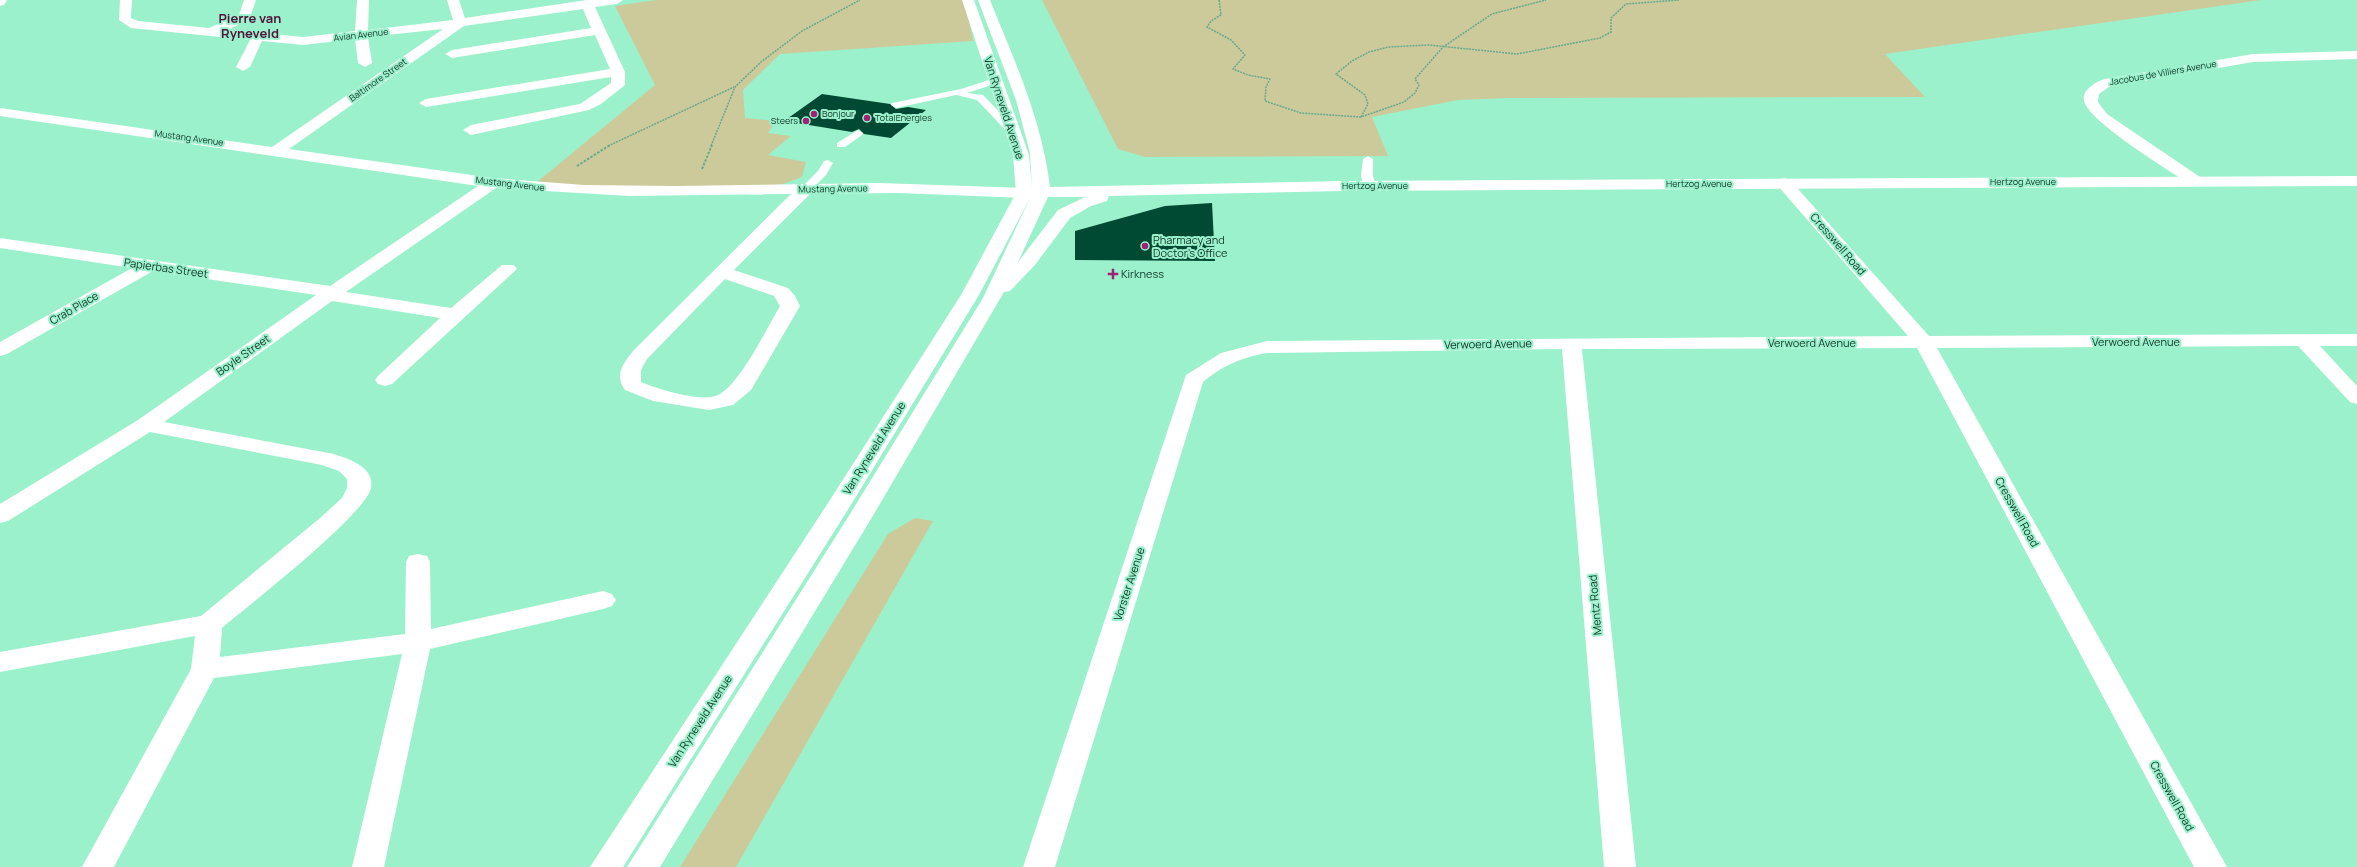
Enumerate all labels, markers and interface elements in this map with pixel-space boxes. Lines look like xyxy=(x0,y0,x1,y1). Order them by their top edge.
district label: Pierre van Ryneveld xyxy=(219,9,281,42)
street label: Avian Avenue xyxy=(333,25,389,44)
street label: Baltimore Street xyxy=(346,55,410,104)
street label: Van Ryneveld Avenue xyxy=(981,55,1028,162)
street label: Jacobus de Villiers Avenue xyxy=(2108,57,2217,88)
place label: Bonjour xyxy=(822,107,855,120)
marker: Bonjour xyxy=(809,109,819,119)
place label: TotalEnergies xyxy=(875,111,932,124)
marker: TotalEnergies xyxy=(862,113,872,123)
place label: Steers xyxy=(771,114,798,127)
marker: Steers xyxy=(801,116,811,126)
street label: Mustang Avenue xyxy=(154,126,224,149)
street label: Mustang Avenue xyxy=(475,173,545,194)
street label: Hertzog Avenue xyxy=(1990,175,2056,188)
street label: Hertzog Avenue xyxy=(1666,177,1732,190)
street label: Hertzog Avenue xyxy=(1342,179,1408,192)
street label: Mustang Avenue xyxy=(798,181,868,196)
street label: Cresswell Road xyxy=(1807,209,1869,278)
place label: Pharmacy and Doctor's Office xyxy=(1153,232,1228,260)
marker: Pharmacy and Doctor's Office xyxy=(1140,241,1150,251)
street label: Papierbas Street xyxy=(123,254,209,281)
place label: Kirkness xyxy=(1121,266,1164,281)
marker: Kirkness xyxy=(1108,269,1118,279)
street label: Crab Place xyxy=(47,287,101,328)
street label: Boyle Street xyxy=(213,331,273,379)
street label: Verwoerd Avenue xyxy=(2092,334,2180,349)
street label: Verwoerd Avenue xyxy=(1444,335,1533,352)
street label: Verwoerd Avenue xyxy=(1768,335,1856,350)
street label: Van Ryneveld Avenue xyxy=(839,398,909,497)
street label: Cresswell Road xyxy=(1992,474,2043,549)
street label: Vorster Avenue xyxy=(1110,545,1148,623)
street label: Mentz Road xyxy=(1584,574,1605,636)
street label: Van Ryneveld Avenue xyxy=(664,671,735,770)
street label: Cresswell Road xyxy=(2147,758,2198,833)

